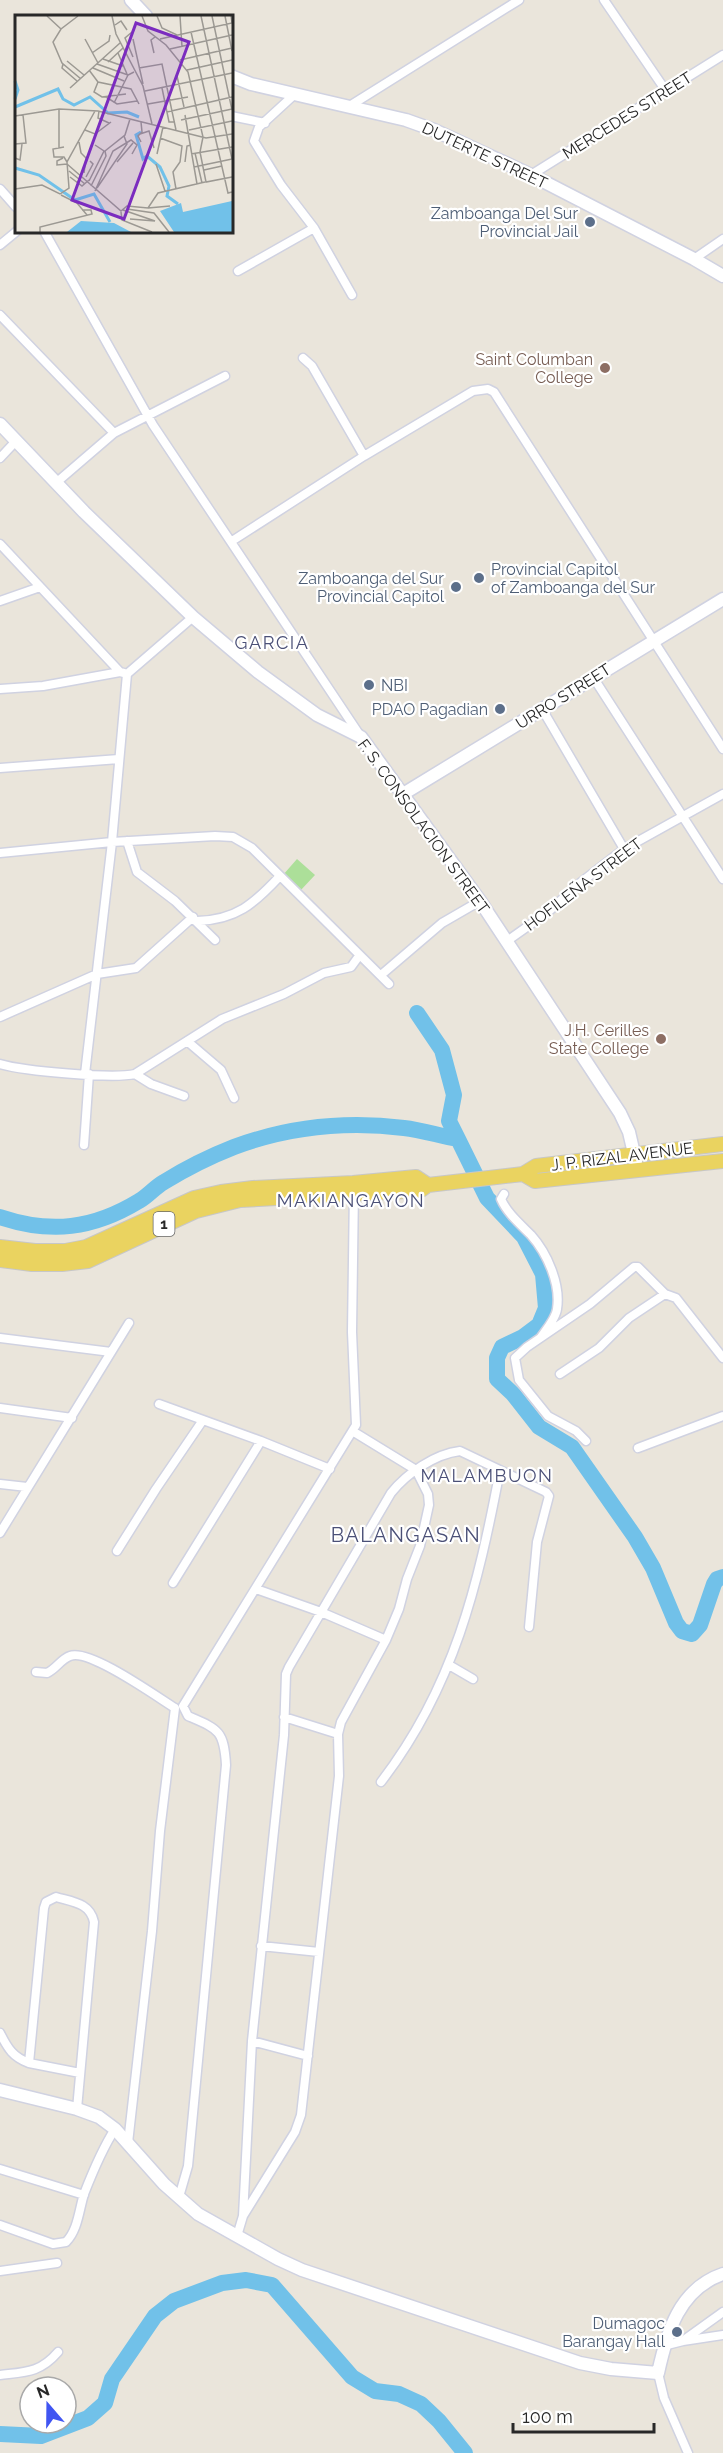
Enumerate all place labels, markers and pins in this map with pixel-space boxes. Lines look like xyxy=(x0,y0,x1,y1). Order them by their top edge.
place label: Zamboanga Del Sur Provincial Jail xyxy=(431,204,579,241)
marker: Zamboanga Del Sur Provincial Jail xyxy=(583,215,597,229)
place label: Saint Columban College xyxy=(475,350,593,387)
marker: Saint Columban College xyxy=(598,361,612,375)
place label: Provincial Capitol of Zamboanga del Sur xyxy=(491,560,656,597)
place label: Zamboanga del Sur Provincial Capitol xyxy=(298,569,445,606)
marker: Provincial Capitol of Zamboanga del Sur xyxy=(472,571,486,585)
marker: Zamboanga del Sur Provincial Capitol xyxy=(449,580,463,594)
place label: NBI xyxy=(381,676,408,695)
marker: NBI xyxy=(362,678,376,692)
place label: PDAO Pagadian xyxy=(372,700,488,719)
marker: PDAO Pagadian xyxy=(493,702,507,716)
place label: J.H. Cerilles State College xyxy=(549,1021,649,1058)
marker: J.H. Cerilles State College xyxy=(654,1032,668,1046)
place label: Dumagoc Barangay Hall xyxy=(562,2314,666,2351)
marker: Dumagoc Barangay Hall xyxy=(670,2325,684,2339)

